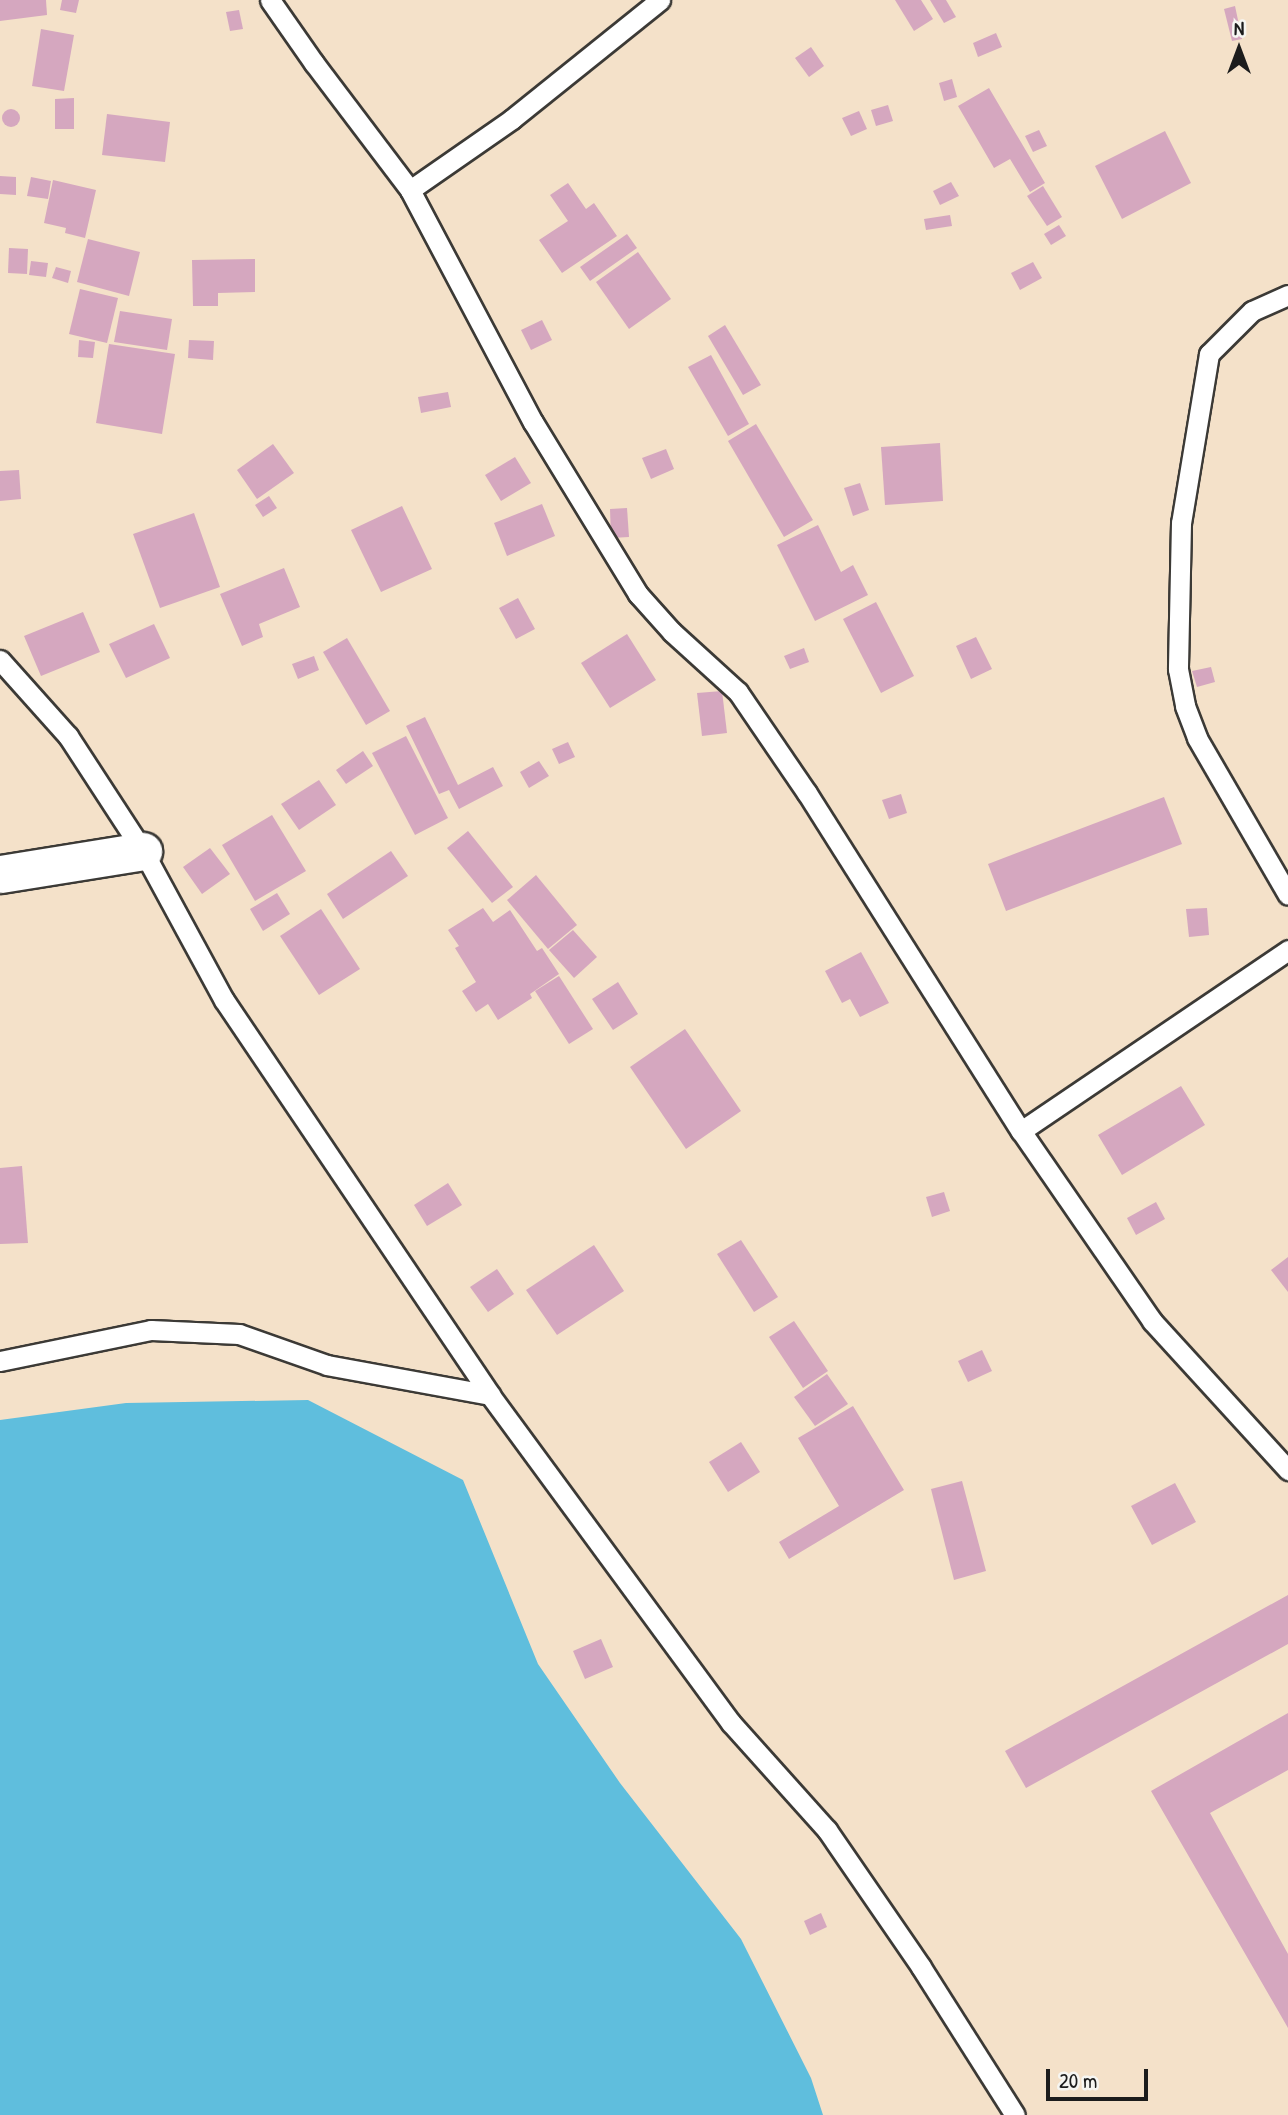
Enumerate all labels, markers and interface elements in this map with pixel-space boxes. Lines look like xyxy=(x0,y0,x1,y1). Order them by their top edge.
north arrow xyxy=(1204,14,1274,84)
text: N xyxy=(1234,15,1244,41)
scale bar xyxy=(1050,2056,1152,2100)
text: 20 m xyxy=(1059,2066,1097,2095)

